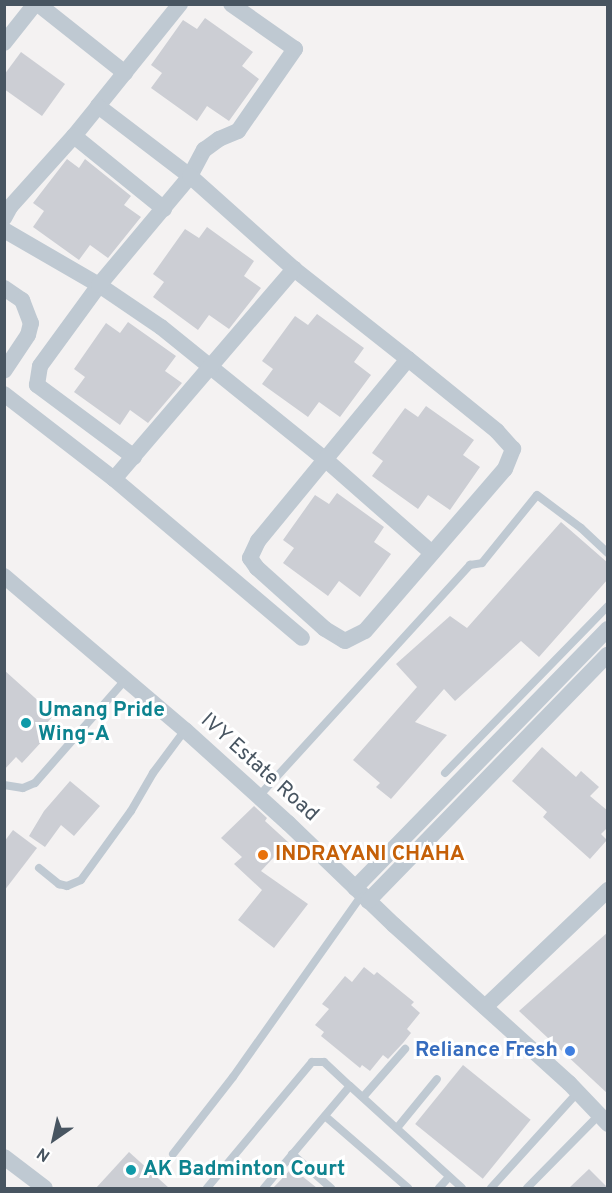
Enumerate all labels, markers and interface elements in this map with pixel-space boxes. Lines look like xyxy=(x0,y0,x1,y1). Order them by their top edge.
place label: Umang Pride Wing-A xyxy=(38,698,165,748)
street label: IVY Estate Road xyxy=(195,708,323,828)
marker: Umang Pride Wing-A xyxy=(19,716,33,730)
place label: INDRAYANI CHAHA xyxy=(275,842,465,868)
marker: INDRAYANI CHAHA xyxy=(256,848,270,862)
place label: Reliance Fresh xyxy=(415,1038,558,1064)
marker: Reliance Fresh xyxy=(563,1044,577,1058)
north arrow xyxy=(24,1109,84,1169)
text: N xyxy=(34,1142,54,1165)
place label: AK Badminton Court xyxy=(143,1157,345,1183)
marker: AK Badminton Court xyxy=(124,1163,138,1177)

